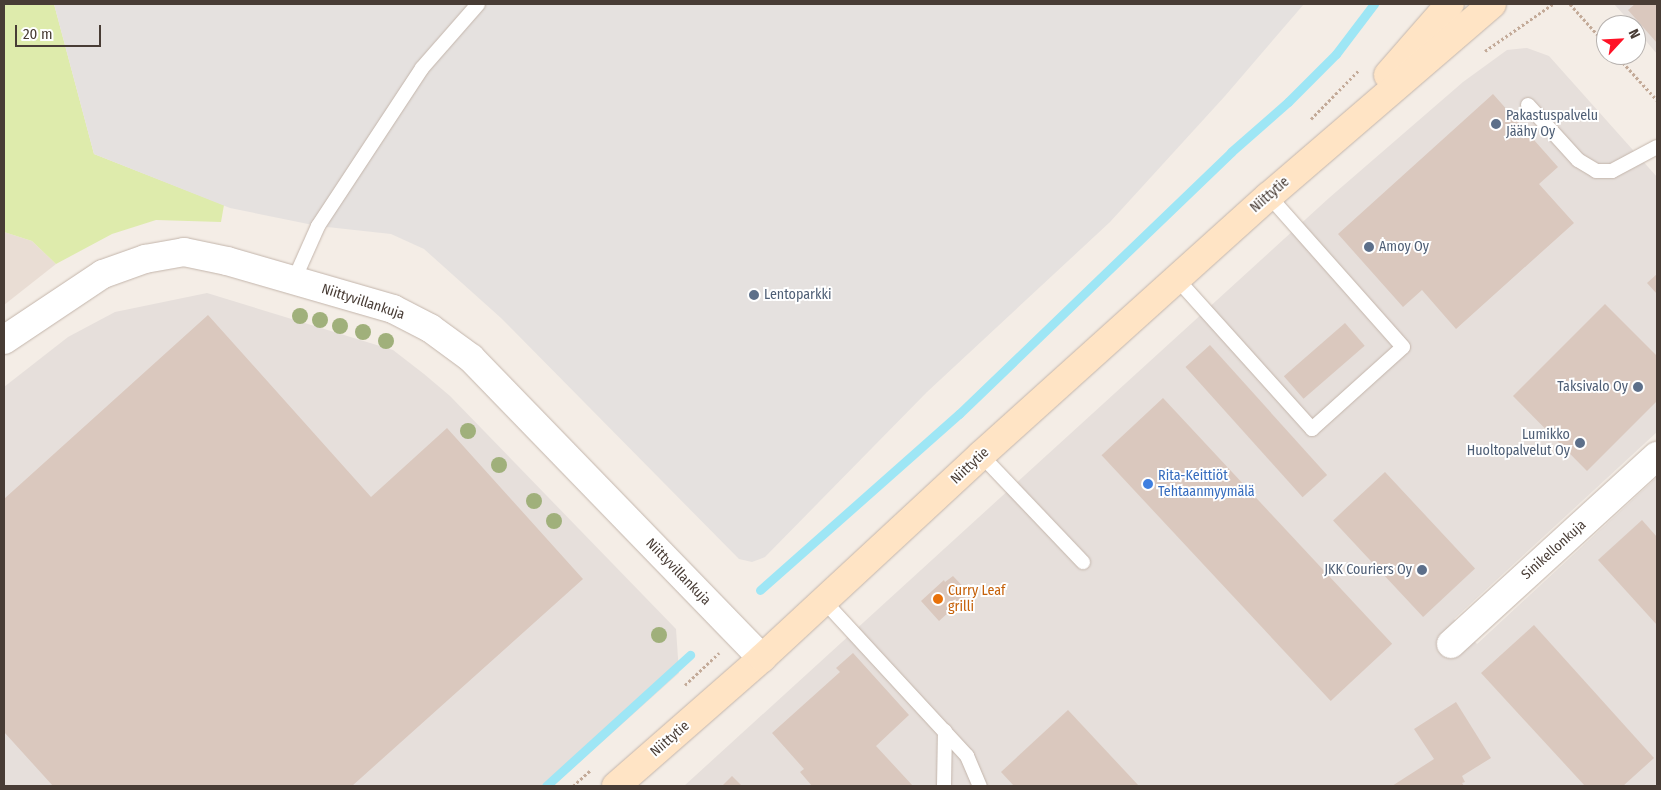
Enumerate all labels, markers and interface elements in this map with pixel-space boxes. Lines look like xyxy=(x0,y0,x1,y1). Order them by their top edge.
scale bar xyxy=(18,15,104,47)
north arrow xyxy=(1596,15,1646,65)
text: 20 m xyxy=(23,25,53,43)
text: N xyxy=(1625,26,1644,41)
place label: Pakastuspalvelu Jäähy Oy xyxy=(1506,108,1598,140)
marker: Pakastuspalvelu Jäähy Oy xyxy=(1490,118,1502,130)
street label: Niittytie xyxy=(1247,174,1293,216)
place label: Amoy Oy xyxy=(1379,239,1429,255)
marker: Amoy Oy xyxy=(1363,241,1375,253)
street label: Niittyvillankuja xyxy=(319,281,407,323)
place label: Lentoparkki xyxy=(764,287,832,303)
marker: Lentoparkki xyxy=(748,289,760,301)
place label: Taksivalo Oy xyxy=(1557,379,1628,395)
marker: Taksivalo Oy xyxy=(1632,381,1644,393)
place label: Lumikko Huoltopalvelut Oy xyxy=(1467,427,1570,460)
marker: Lumikko Huoltopalvelut Oy xyxy=(1574,437,1586,449)
street label: Niittytie xyxy=(947,444,993,488)
place label: Rita-Keittiöt Tehtaanmyymälä xyxy=(1158,468,1255,501)
marker: Rita-Keittiöt Tehtaanmyymälä xyxy=(1142,478,1154,490)
street label: Sinikellonkuja xyxy=(1518,517,1590,583)
street label: Niittyvillankuja xyxy=(642,535,714,609)
place label: JKK Couriers Oy xyxy=(1324,562,1412,578)
marker: JKK Couriers Oy xyxy=(1416,564,1428,576)
place label: Curry Leaf grilli xyxy=(948,583,1005,616)
marker: Curry Leaf grilli xyxy=(932,593,944,605)
street label: Niittytie xyxy=(647,718,693,760)

